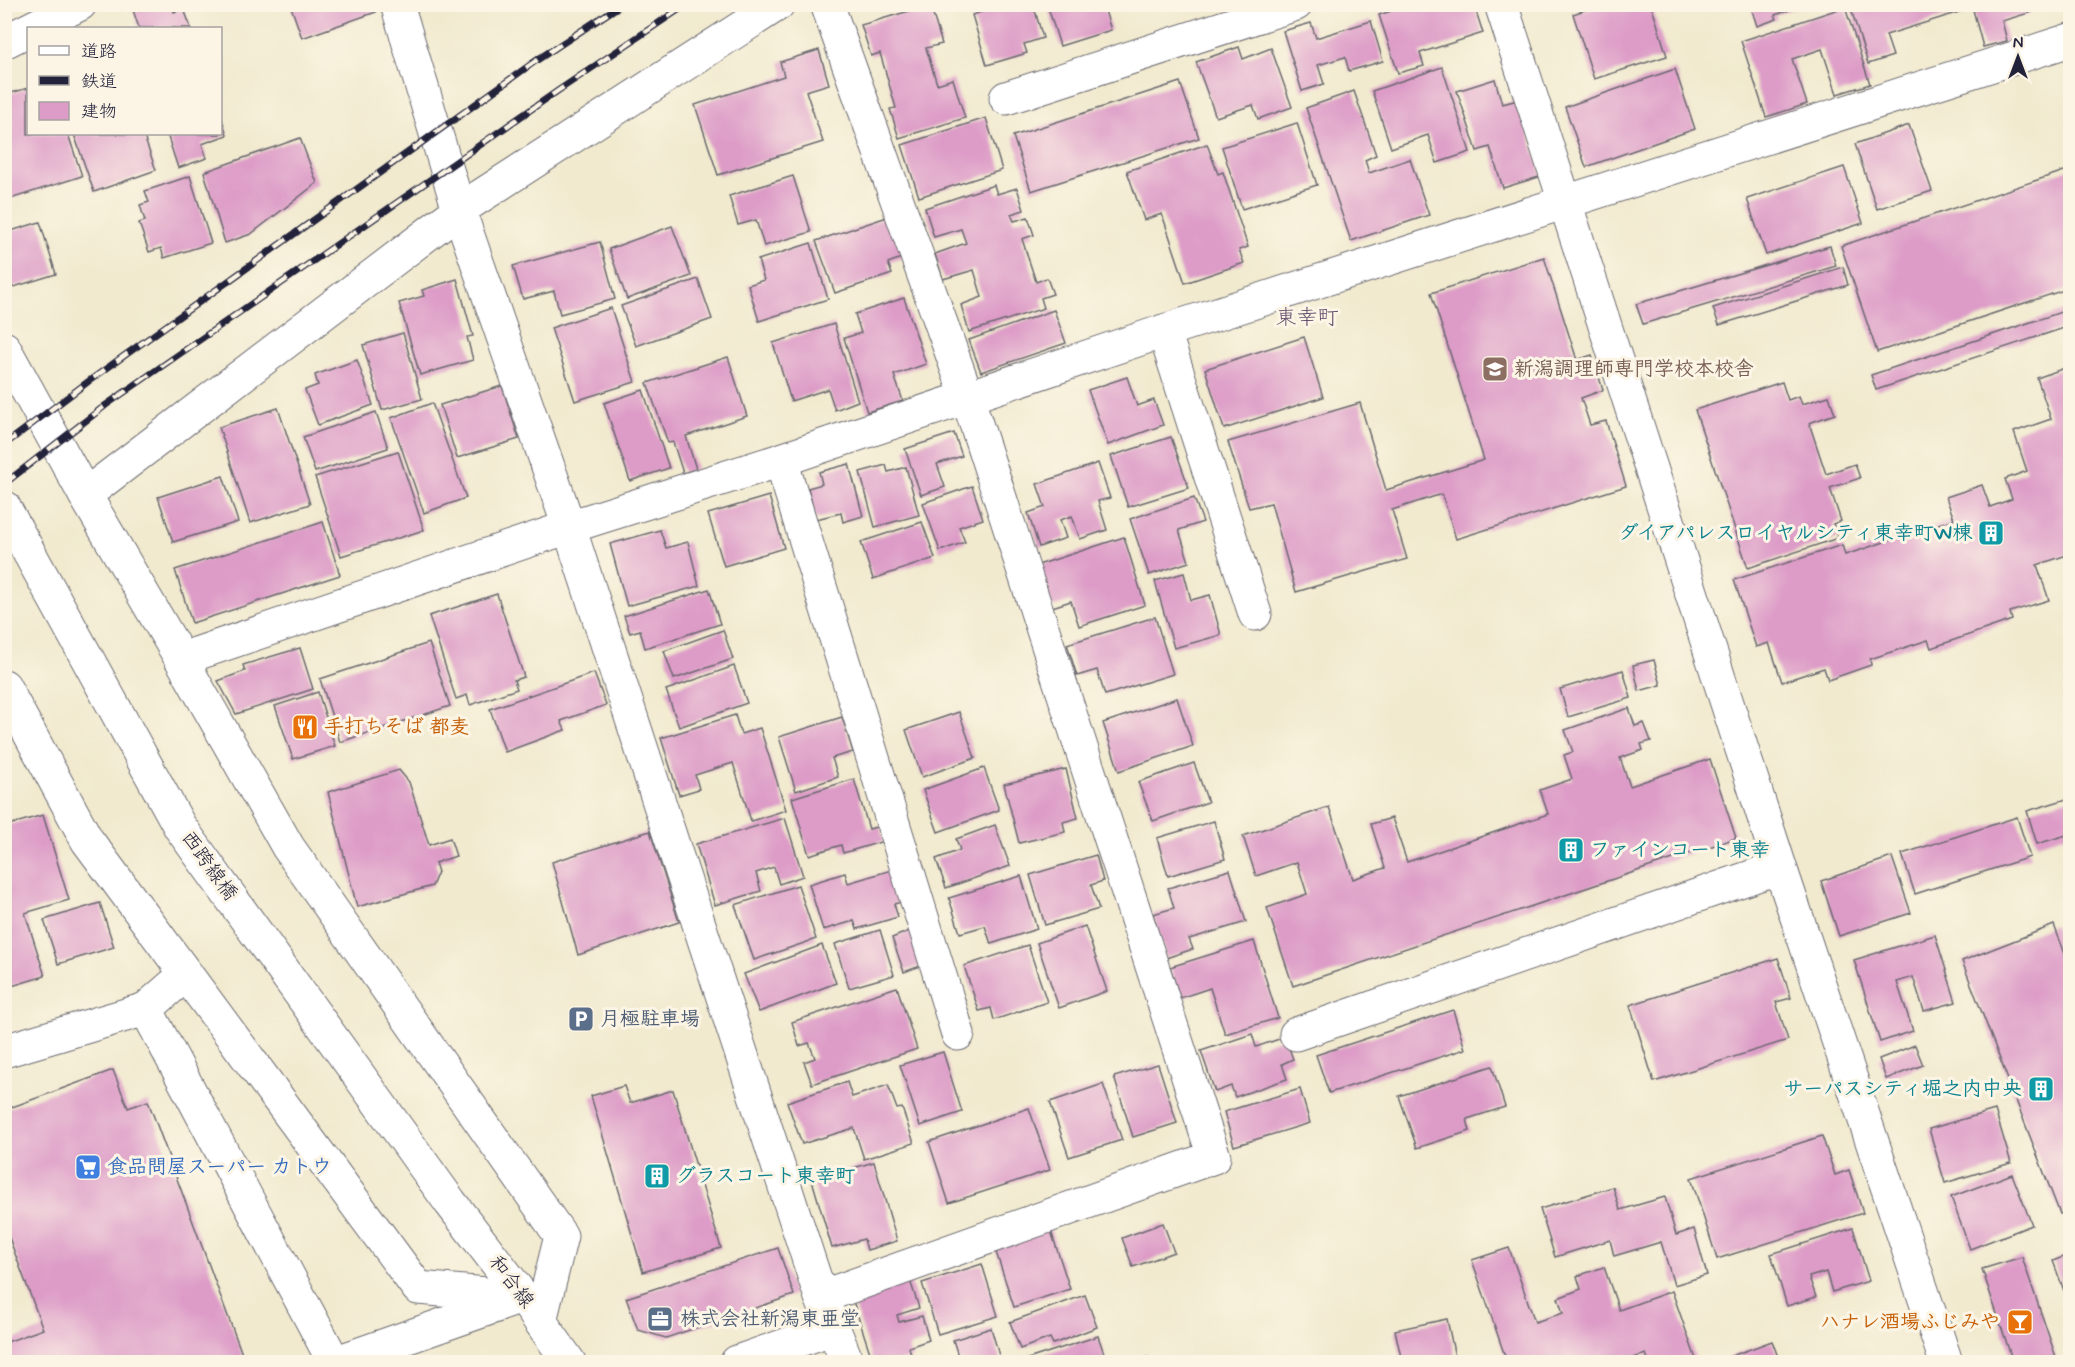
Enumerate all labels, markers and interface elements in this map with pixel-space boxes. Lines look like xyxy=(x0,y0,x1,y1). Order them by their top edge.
legend xyxy=(27,27,222,135)
north arrow xyxy=(1988,27,2048,87)
text: N xyxy=(2013,33,2023,54)
text: 道路 xyxy=(81,40,117,64)
text: 鉄道 xyxy=(81,70,117,94)
text: 建物 xyxy=(81,100,117,124)
district label: 東幸町 xyxy=(1276,304,1339,332)
school or university icon: 新潟調理師専門学校本校舎 xyxy=(1480,354,1510,384)
place label: 新潟調理師専門学校本校舎 xyxy=(1514,356,1754,383)
building icon: ダイアパレスロイヤルシティ東幸町W棟 xyxy=(1976,518,2006,548)
place label: ダイアパレスロイヤルシティ東幸町W棟 xyxy=(1619,520,1973,547)
restaurant icon: 手打ちそば 都麦 xyxy=(290,712,320,742)
place label: 手打ちそば 都麦 xyxy=(324,714,469,741)
street label: 西跨線橋 xyxy=(175,826,243,906)
building icon: ファインコート東幸 xyxy=(1556,835,1586,865)
place label: ファインコート東幸 xyxy=(1590,837,1770,864)
parking icon: 月極駐車場 xyxy=(566,1004,596,1034)
place label: 月極駐車場 xyxy=(600,1006,700,1033)
building icon: サーパスシティ堀之内中央 xyxy=(2026,1074,2056,1104)
place label: サーパスシティ堀之内中央 xyxy=(1783,1076,2022,1103)
supermarket icon: 食品問屋スーパー カトウ xyxy=(73,1152,103,1182)
place label: 食品問屋スーパー カトウ xyxy=(107,1154,332,1181)
building icon: グラスコート東幸町 xyxy=(642,1161,672,1191)
place label: グラスコート東幸町 xyxy=(676,1163,855,1190)
street label: 和合線 xyxy=(482,1250,540,1314)
office icon: 株式会社新潟東亜堂 xyxy=(645,1304,675,1334)
place label: 株式会社新潟東亜堂 xyxy=(680,1306,860,1333)
bar icon: ハナレ酒場ふじみや xyxy=(2005,1307,2035,1337)
place label: ハナレ酒場ふじみや xyxy=(1820,1309,2000,1336)

